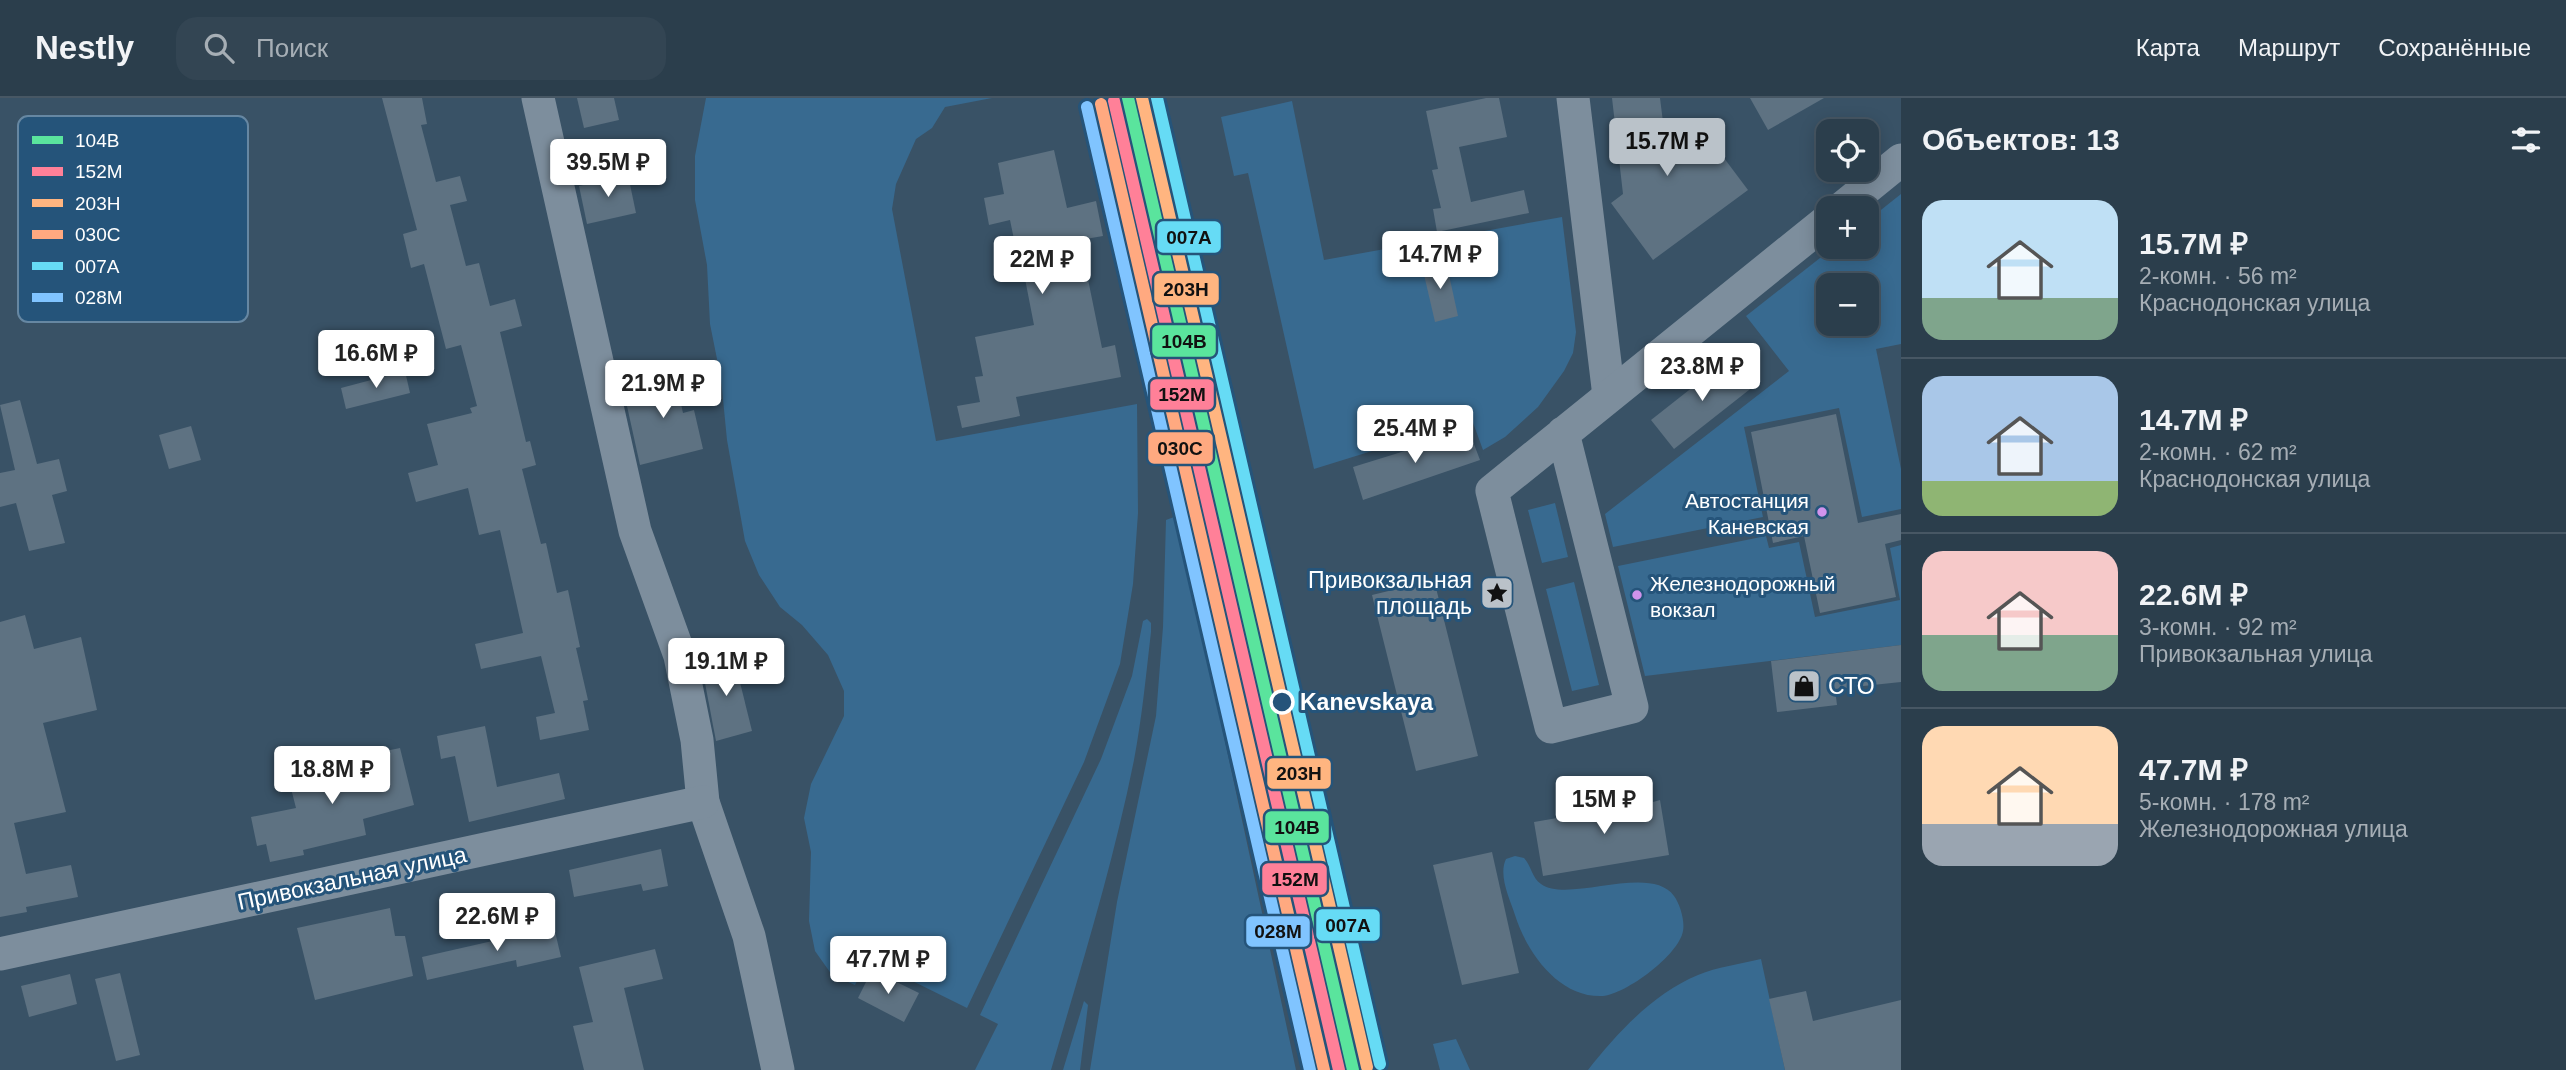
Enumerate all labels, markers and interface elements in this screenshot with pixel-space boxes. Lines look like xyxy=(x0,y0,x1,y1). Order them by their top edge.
search box xyxy=(176,17,666,80)
text: Nestly xyxy=(35,29,134,66)
icon: search xyxy=(200,29,238,67)
text: Поиск xyxy=(256,33,328,63)
text: Карта xyxy=(2136,34,2200,61)
text: Маршрут xyxy=(2238,34,2340,61)
text: Сохранённые xyxy=(2378,34,2531,61)
legend xyxy=(18,116,248,322)
pin: 15.7M ₽ xyxy=(1602,118,1732,178)
map controls xyxy=(1816,119,1879,336)
button: locate xyxy=(1816,119,1879,182)
icon: filters xyxy=(2507,121,2545,159)
text: Объектов: 13 xyxy=(1922,123,2120,156)
text: 15.7M ₽ xyxy=(1625,128,1709,154)
text: 104В xyxy=(75,130,119,151)
pin: 39.5M ₽ xyxy=(543,140,673,199)
text: 39.5M ₽ xyxy=(566,149,650,175)
text: 152М xyxy=(75,161,123,182)
text: 203Н xyxy=(75,193,120,214)
button: + xyxy=(1816,196,1879,259)
line badge: 007А xyxy=(1156,220,1222,254)
text: 030C xyxy=(75,224,120,245)
text: 007А xyxy=(1166,227,1212,248)
text: 15.7M ₽ xyxy=(2139,227,2248,260)
icon: home xyxy=(1978,228,2062,312)
pin: 14.7M ₽ xyxy=(1375,232,1505,291)
pin: 22M ₽ xyxy=(993,236,1091,296)
text: 14.7M ₽ xyxy=(1398,241,1482,267)
text: 22M ₽ xyxy=(1010,246,1074,272)
text: 007А xyxy=(75,256,120,277)
text: 2-комн. · 56 m² xyxy=(2139,263,2297,289)
line badge: 203Н xyxy=(1153,272,1220,306)
button: − xyxy=(1816,273,1879,336)
text: 203Н xyxy=(1163,279,1209,300)
text: 028М xyxy=(75,287,123,308)
text: Краснодонская улица xyxy=(2139,290,2370,316)
line badge: 104В xyxy=(1151,324,1217,358)
pin: 16.6M ₽ xyxy=(311,330,441,390)
text: 104В xyxy=(1161,331,1207,352)
text: 16.6M ₽ xyxy=(334,340,418,366)
pin: 23.8M ₽ xyxy=(1637,344,1767,403)
text: 23.8M ₽ xyxy=(1660,353,1744,379)
pin: 21.9M ₽ xyxy=(598,360,728,420)
text: 21.9M ₽ xyxy=(621,370,705,396)
line badge: 152М xyxy=(1149,378,1215,411)
text: 152М xyxy=(1158,384,1206,405)
text: 14.7M ₽ xyxy=(2139,403,2248,436)
icon: home xyxy=(1978,404,2062,488)
pin: 25.4M ₽ xyxy=(1350,406,1480,465)
text: 25.4M ₽ xyxy=(1373,415,1457,441)
line badge: 030C xyxy=(1147,431,1214,465)
text: 030C xyxy=(1157,438,1203,459)
text: 2-комн. · 62 m² xyxy=(2139,439,2297,465)
text: Краснодонская улица xyxy=(2139,466,2370,492)
place label: Автостанция Каневская xyxy=(1685,489,1809,538)
marker: Автостанция Каневская xyxy=(1815,505,1829,519)
place label: Привокзальная площадь xyxy=(1308,567,1472,619)
place label: Железнодорожный вокзал xyxy=(1650,572,1836,621)
place icon: Привокзальная площадь xyxy=(1478,574,1516,612)
text: 22.6M ₽ xyxy=(2139,578,2248,611)
icon: home xyxy=(1978,579,2062,663)
marker: Железнодорожный вокзал xyxy=(1630,588,1644,602)
text: 3-комн. · 92 m² xyxy=(2139,614,2297,640)
pin: 19.1M ₽ xyxy=(661,638,791,698)
text: Привокзальная улица xyxy=(2139,641,2373,667)
text: 19.1M ₽ xyxy=(684,648,768,674)
shop icon: СТО xyxy=(1785,667,1823,705)
place label: СТО xyxy=(1828,673,1875,699)
place label: Kanevskaya xyxy=(1300,689,1433,715)
marker: Kanevskaya xyxy=(1270,690,1294,714)
pin: 18.8M ₽ xyxy=(267,746,397,806)
text: 47.7M ₽ xyxy=(2139,753,2248,786)
icon: home xyxy=(1978,754,2062,838)
text: 18.8M ₽ xyxy=(290,756,374,782)
line badge: 203Н xyxy=(1266,757,1332,790)
text: 203Н xyxy=(1276,763,1322,784)
pin: 15M ₽ xyxy=(1555,776,1653,836)
text: 15M ₽ xyxy=(1572,786,1636,812)
text: 5-комн. · 178 m² xyxy=(2139,789,2310,815)
line badge: 104В xyxy=(1264,810,1330,844)
text: Железнодорожная улица xyxy=(2139,816,2408,842)
text: 104В xyxy=(1274,817,1320,838)
street label: Привокзальная улица xyxy=(235,841,469,915)
line badge: 152М xyxy=(1261,862,1328,896)
text: 152М xyxy=(1271,869,1319,890)
pin: 22.6M ₽ xyxy=(432,894,562,953)
text: 22.6M ₽ xyxy=(455,903,539,929)
line badge: 007А xyxy=(1315,908,1381,942)
line badge: 028М xyxy=(1245,915,1311,948)
text: 007А xyxy=(1325,915,1371,936)
text: 028М xyxy=(1254,921,1302,942)
pin: 47.7M ₽ xyxy=(823,936,953,996)
text: 47.7M ₽ xyxy=(846,946,930,972)

